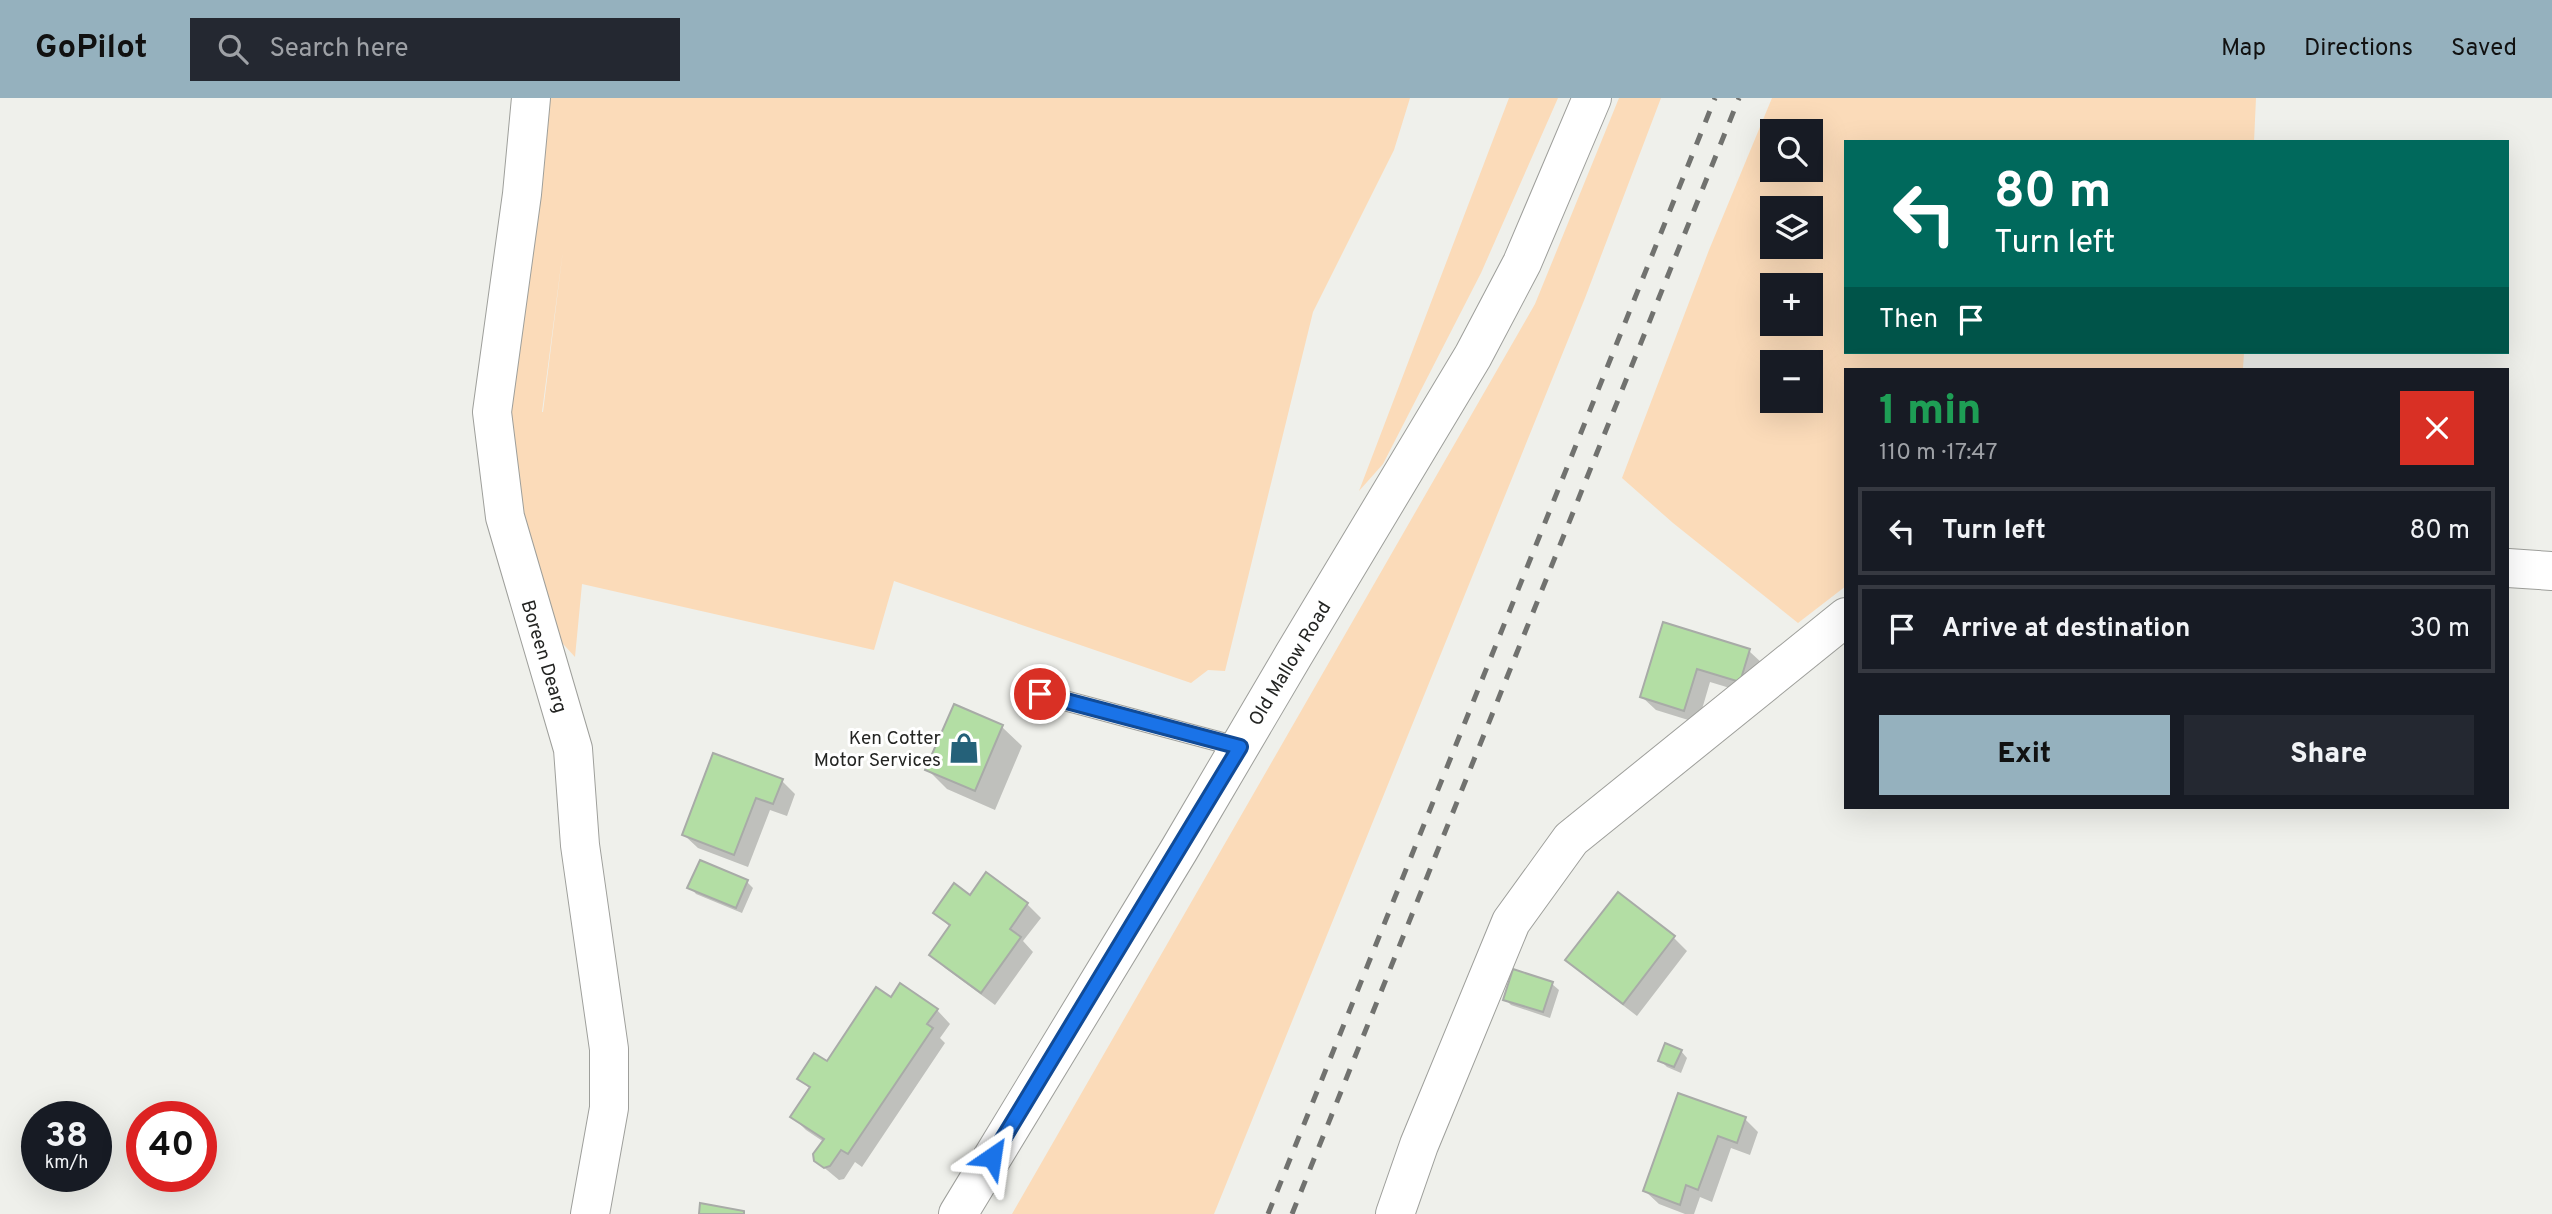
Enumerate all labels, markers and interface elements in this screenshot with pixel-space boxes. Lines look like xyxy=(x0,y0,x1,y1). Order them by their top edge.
search box xyxy=(190,18,680,81)
text: GoPilot xyxy=(35,28,148,70)
icon: search xyxy=(214,30,252,68)
text: Search here xyxy=(270,33,408,66)
text: Map xyxy=(2221,34,2266,64)
text: Directions xyxy=(2304,34,2413,64)
text: Saved xyxy=(2451,34,2517,64)
map controls xyxy=(1760,119,1823,413)
button: search xyxy=(1760,119,1823,182)
text: 80 m xyxy=(1994,163,2111,225)
icon: left xyxy=(1879,168,1970,259)
button: layers xyxy=(1760,196,1823,259)
text: Turn left xyxy=(1994,224,2115,264)
button: + xyxy=(1760,273,1823,336)
icon: arrive xyxy=(1952,301,1990,339)
text: Then xyxy=(1879,304,1938,337)
button: − xyxy=(1760,350,1823,413)
text: 1 min xyxy=(1879,386,1982,439)
button: close xyxy=(2400,391,2474,465)
text: 110 m · 17:47 xyxy=(1879,439,1997,468)
icon: left xyxy=(1883,512,1921,550)
text: Turn left xyxy=(1942,515,2046,548)
text: 80 m xyxy=(2410,515,2470,548)
street label: Boreen Dearg xyxy=(515,597,572,716)
street label: Old Mallow Road xyxy=(1244,597,1337,731)
icon: arrive xyxy=(1883,610,1921,648)
text: Arrive at destination xyxy=(1942,613,2190,646)
text: 30 m xyxy=(2410,613,2470,646)
pin xyxy=(1010,664,1070,724)
icon: arrive xyxy=(1021,675,1059,713)
button: Exit xyxy=(1879,715,2170,795)
button: Share xyxy=(2184,715,2474,795)
place label: Ken Cotter Motor Services xyxy=(814,727,942,773)
shop icon: Ken Cotter Motor Services xyxy=(947,731,981,765)
speed limit sign: 40 xyxy=(126,1101,217,1192)
text: 38 xyxy=(45,1115,88,1159)
position arrow xyxy=(955,1120,1029,1194)
text: km/h xyxy=(45,1152,88,1175)

